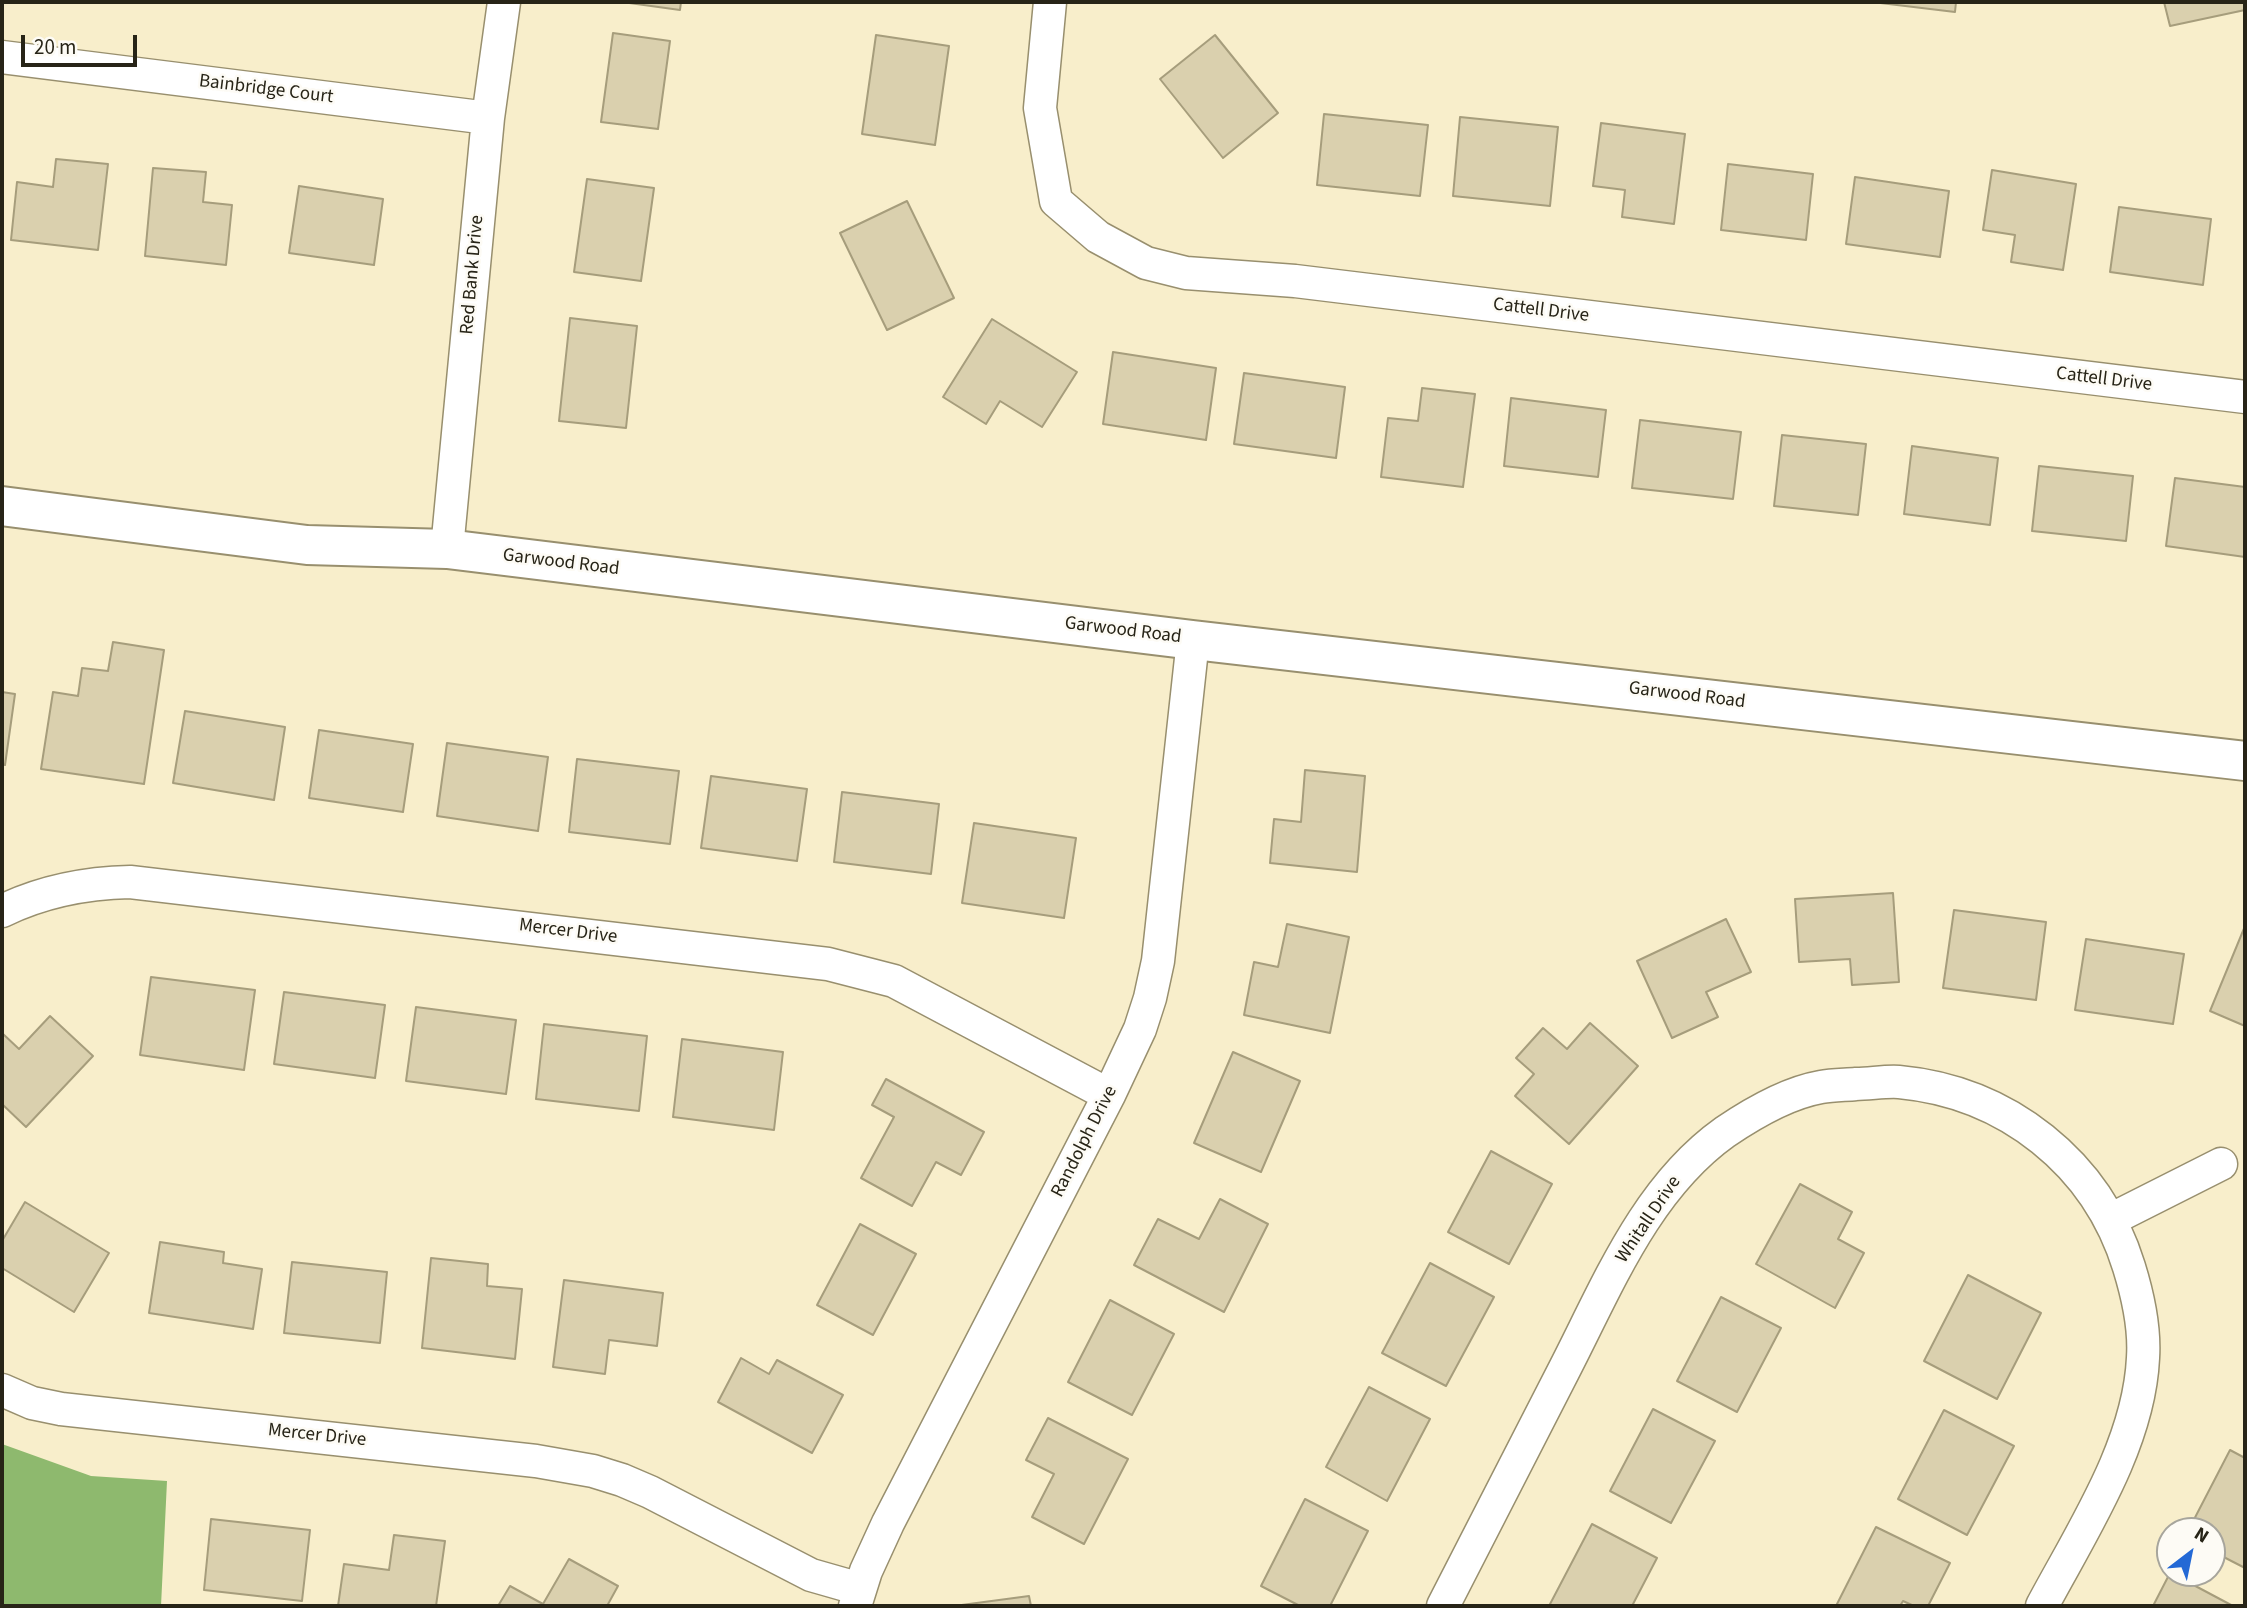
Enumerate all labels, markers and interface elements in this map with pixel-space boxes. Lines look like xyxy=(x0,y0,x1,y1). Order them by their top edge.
scale bar xyxy=(24,21,140,65)
text: 20 m xyxy=(34,32,76,62)
street label: Bainbridge Court xyxy=(198,70,334,110)
street label: Red Bank Drive xyxy=(456,214,490,336)
street label: Cattell Drive xyxy=(1492,294,1590,328)
street label: Cattell Drive xyxy=(2055,363,2153,397)
street label: Garwood Road xyxy=(501,545,621,581)
street label: Garwood Road xyxy=(1063,613,1183,649)
street label: Garwood Road xyxy=(1627,678,1747,714)
street label: Mercer Drive xyxy=(518,915,618,949)
street label: Randolph Drive xyxy=(1047,1082,1123,1202)
street label: Whitall Drive xyxy=(1612,1172,1686,1268)
street label: Mercer Drive xyxy=(267,1419,367,1453)
north arrow xyxy=(2156,1517,2226,1587)
text: N xyxy=(2189,1521,2214,1550)

